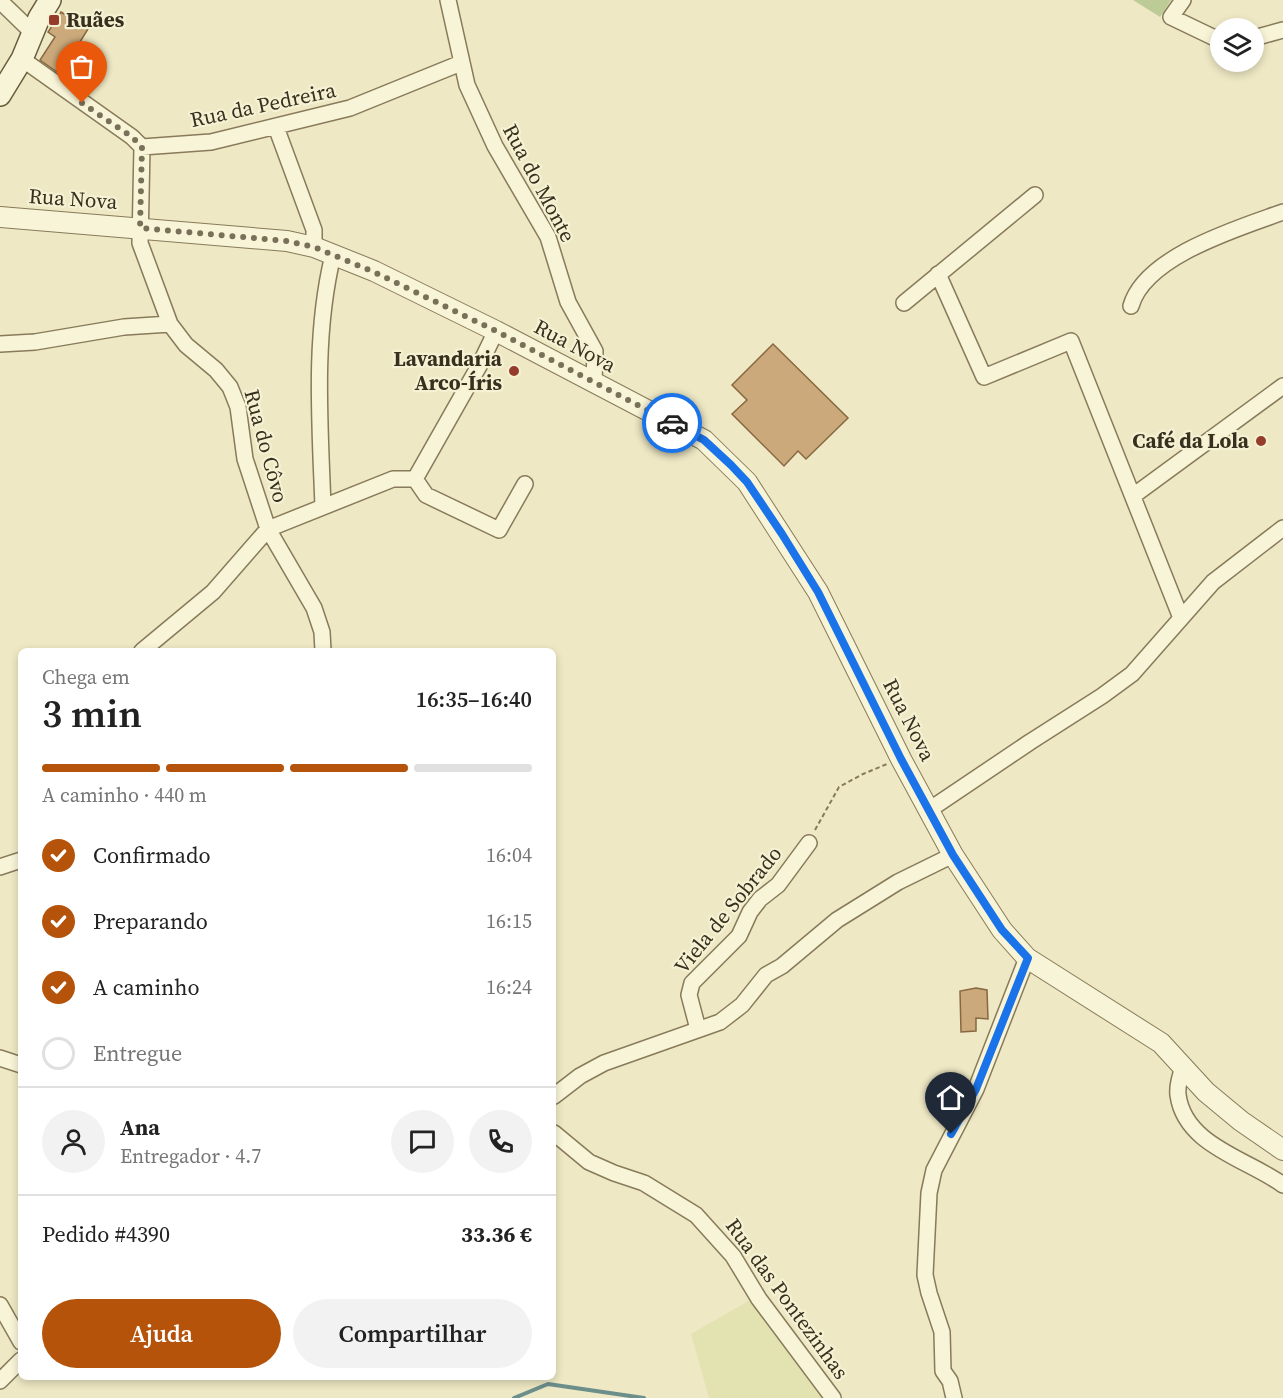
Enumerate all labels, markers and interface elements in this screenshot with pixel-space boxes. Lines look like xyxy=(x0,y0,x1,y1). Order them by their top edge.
place label: Ruães xyxy=(66,5,125,34)
marker: Ruães xyxy=(47,13,61,27)
map controls xyxy=(1210,18,1264,72)
button: layers xyxy=(1210,18,1264,72)
pin xyxy=(56,41,107,103)
icon: bag xyxy=(65,50,98,83)
street label: Rua da Pedreira xyxy=(187,75,339,134)
street label: Rua do Monte xyxy=(496,119,583,247)
street label: Rua Nova xyxy=(28,181,119,216)
street label: Rua Nova xyxy=(529,312,622,379)
place label: Lavandaria Arco-Íris xyxy=(394,344,503,397)
marker: Lavandaria Arco-Íris xyxy=(507,364,521,378)
street label: Rua do Côvo xyxy=(237,386,296,506)
courier xyxy=(642,393,702,453)
icon: car xyxy=(656,407,689,440)
place label: Café da Lola xyxy=(1132,426,1250,455)
marker: Café da Lola xyxy=(1254,434,1268,448)
text: Chega em xyxy=(42,663,130,691)
street label: Rua Nova xyxy=(876,674,943,766)
text: 16:35–16:40 xyxy=(416,684,532,714)
text: 3 min xyxy=(42,687,142,740)
text: A caminho · 440 m xyxy=(42,781,207,809)
icon: check xyxy=(42,839,75,872)
text: Confirmado xyxy=(93,840,211,870)
street label: Viela de Sobrado xyxy=(667,840,788,980)
text: 16:04 xyxy=(486,841,532,869)
icon: check xyxy=(42,905,75,938)
text: Preparando xyxy=(93,906,208,936)
text: 16:15 xyxy=(486,907,532,935)
icon: check xyxy=(42,971,75,1004)
text: A caminho xyxy=(93,972,200,1002)
text: 16:24 xyxy=(486,973,532,1001)
text: Entregue xyxy=(93,1038,182,1068)
pin xyxy=(925,1072,976,1134)
icon: home xyxy=(934,1081,967,1114)
button: person xyxy=(42,1110,105,1173)
button: chat xyxy=(391,1110,454,1173)
button: phone xyxy=(469,1110,532,1173)
text: Ana xyxy=(120,1112,160,1142)
text: Entregador · 4.7 xyxy=(120,1142,261,1170)
street label: Rua das Pontezinhas xyxy=(719,1212,856,1385)
text: Pedido #4390 xyxy=(42,1219,170,1249)
text: 33.36 € xyxy=(461,1219,532,1249)
button: Ajuda xyxy=(42,1299,281,1368)
button: Compartilhar xyxy=(293,1299,532,1368)

